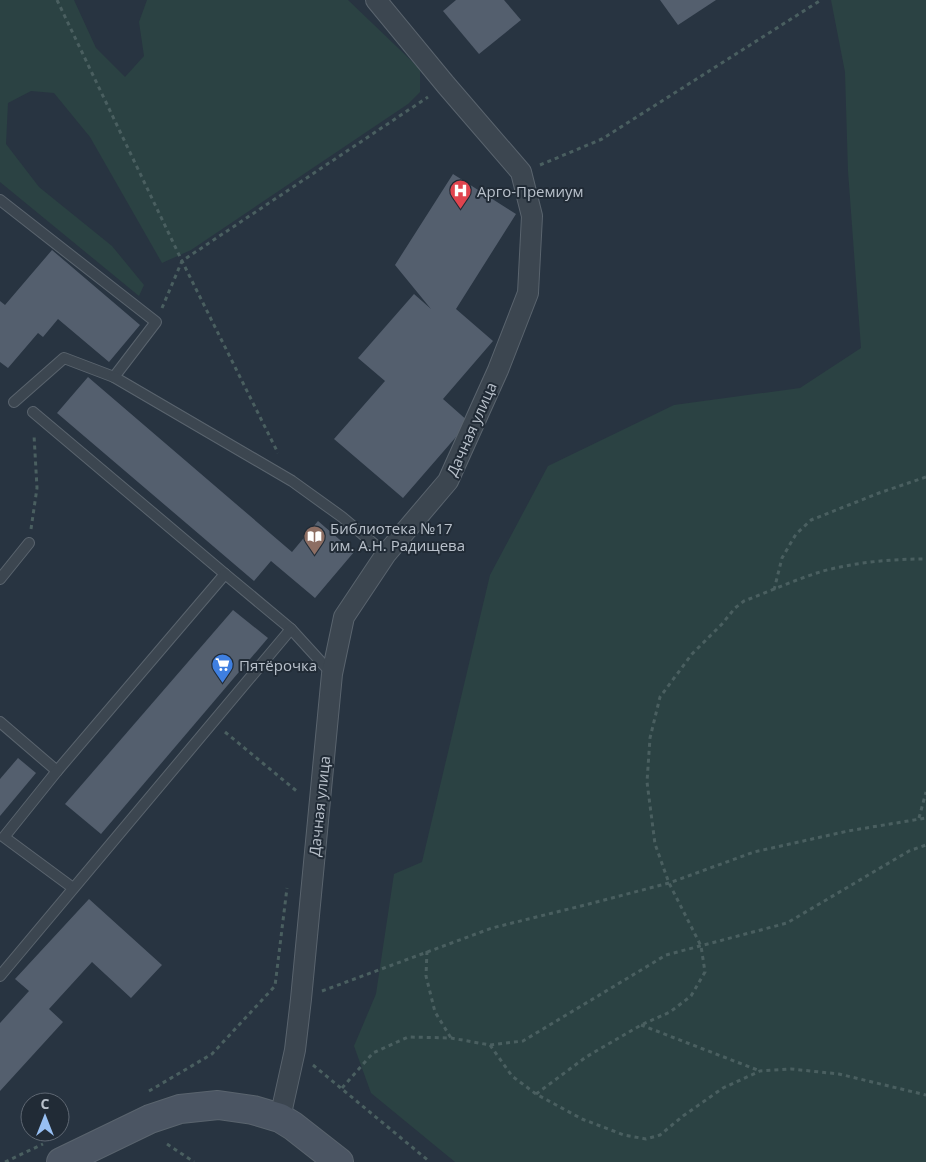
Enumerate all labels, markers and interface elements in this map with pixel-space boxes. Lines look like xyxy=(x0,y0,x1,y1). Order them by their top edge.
hospital icon: Арго-Премиум xyxy=(449,179,473,210)
place label: Арго-Премиум xyxy=(477,181,584,201)
street label: Дачная улица xyxy=(441,379,501,479)
place label: Библиотека №17 им. А.Н. Радищева xyxy=(330,518,465,555)
library icon: Библиотека №17 им. А.Н. Радищева xyxy=(302,525,326,556)
supermarket icon: Пятёрочка xyxy=(211,653,235,684)
place label: Пятёрочка xyxy=(239,655,317,675)
street label: Дачная улица xyxy=(304,755,334,857)
north arrow xyxy=(20,1092,70,1142)
text: С xyxy=(41,1094,50,1113)

